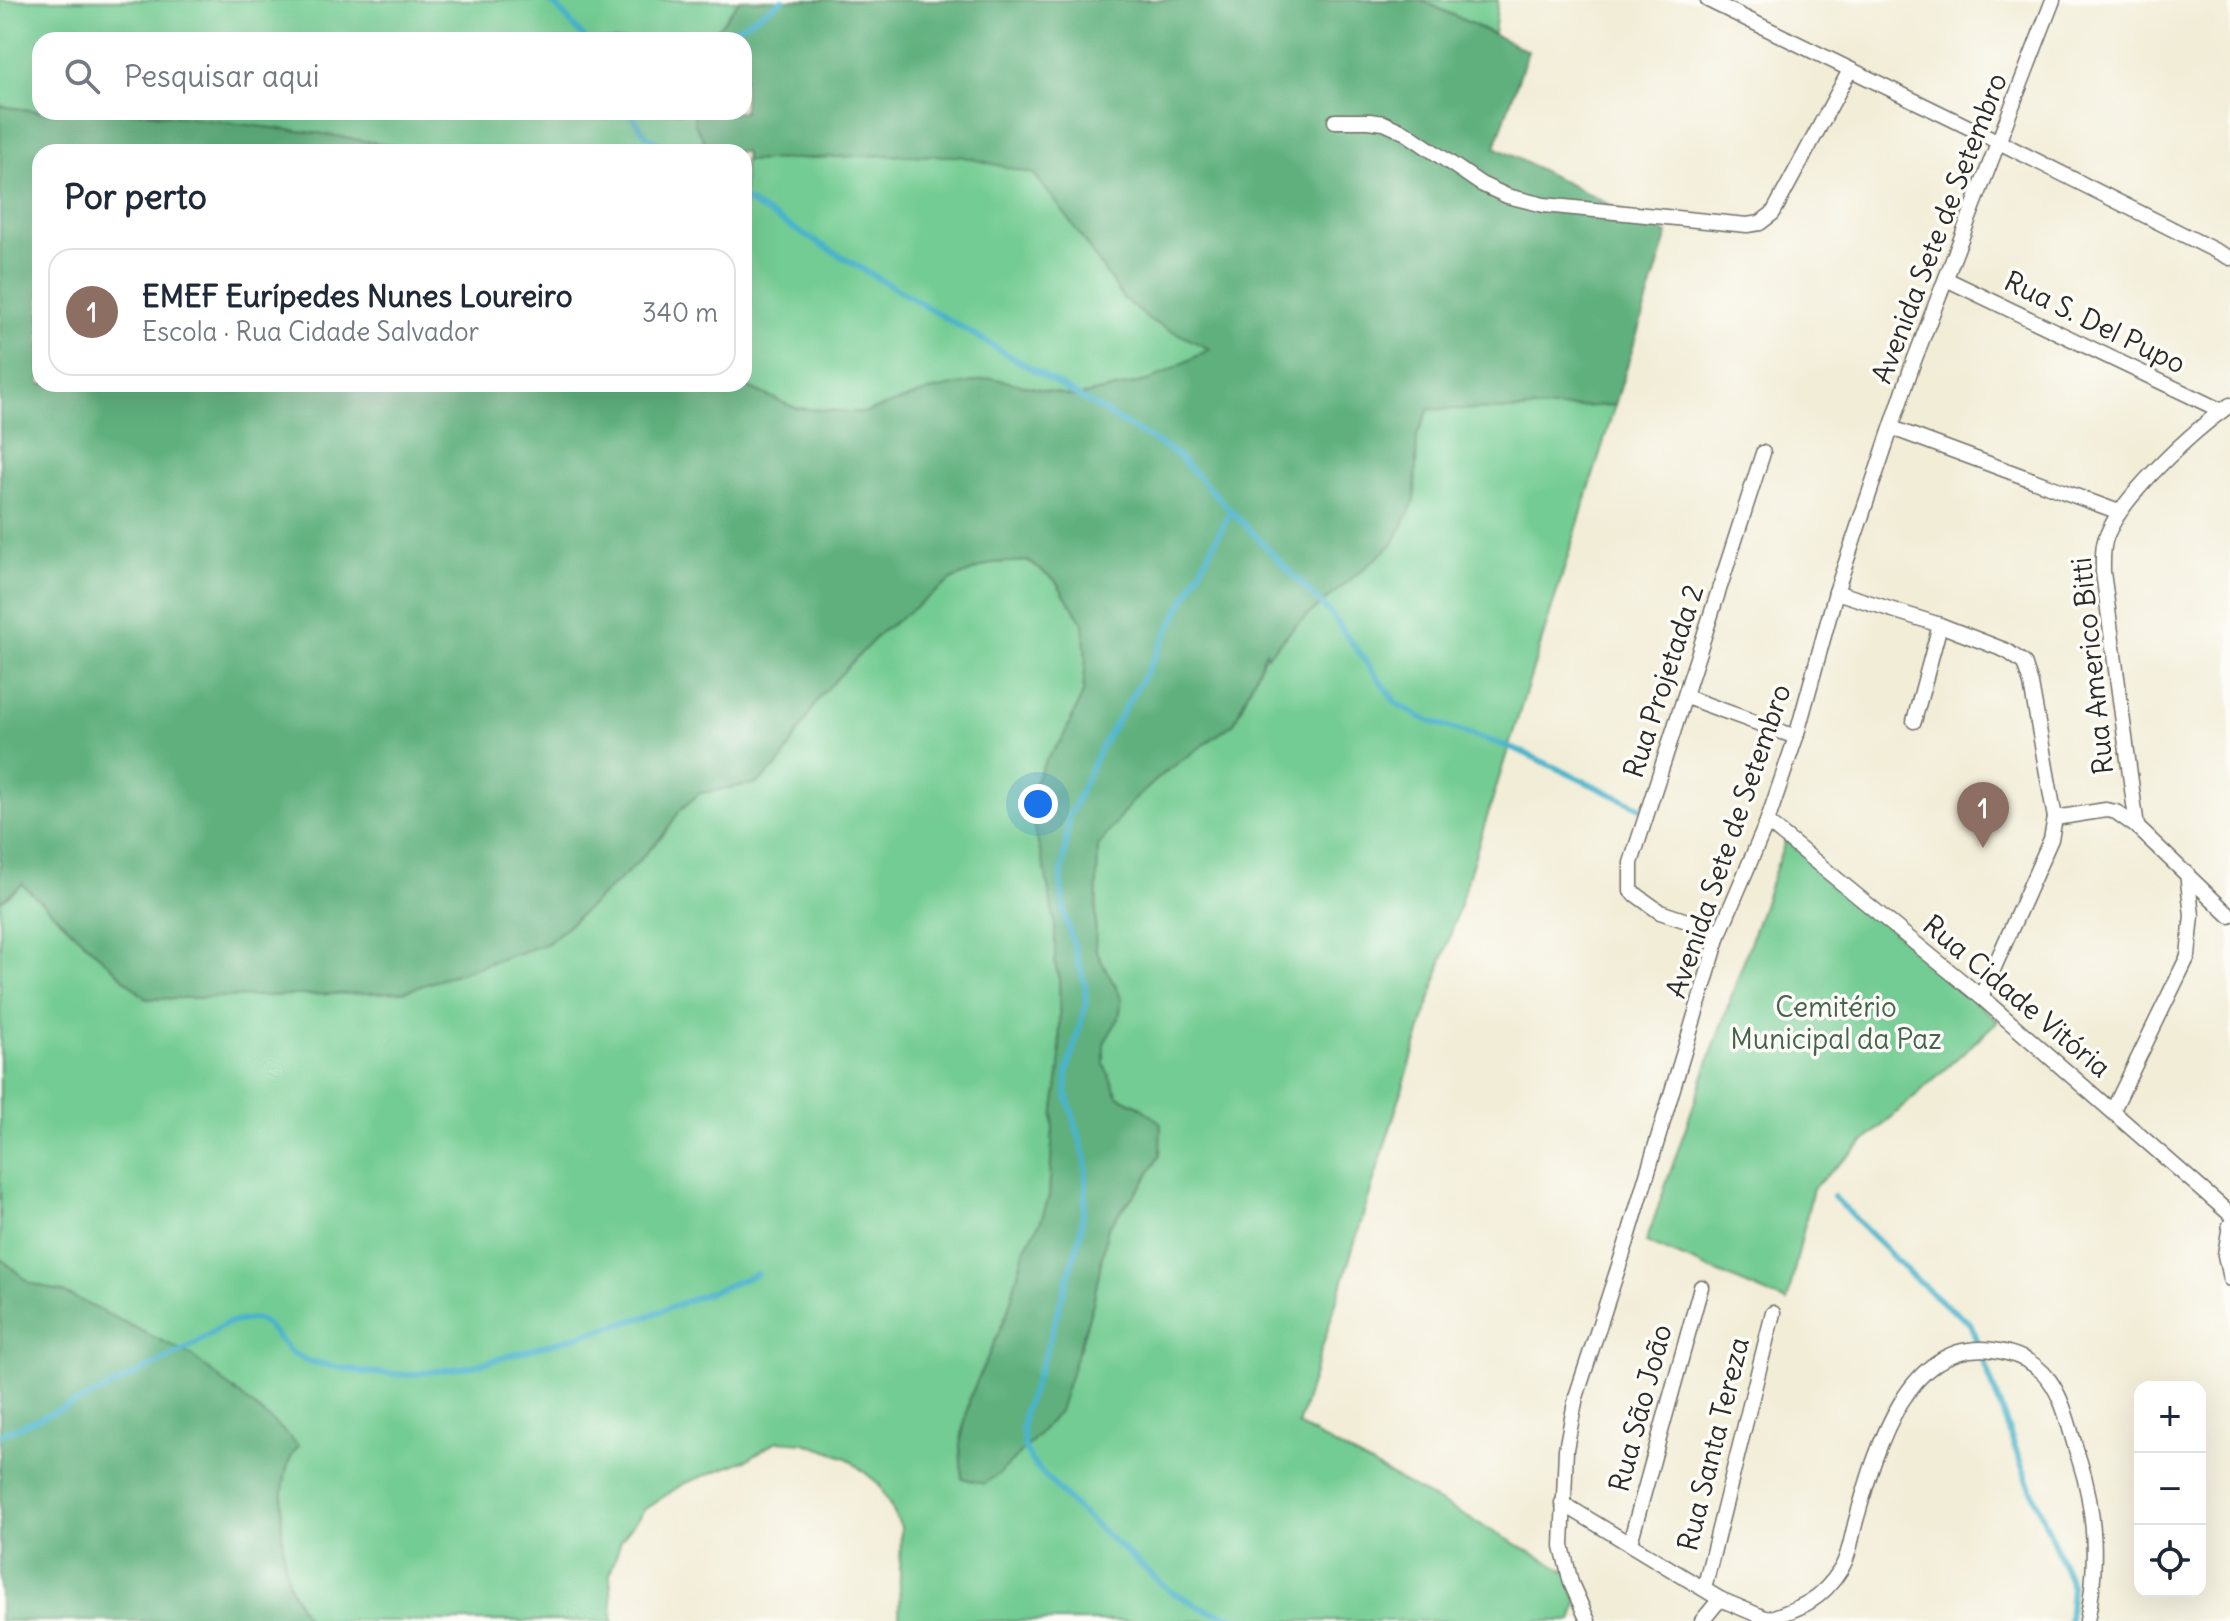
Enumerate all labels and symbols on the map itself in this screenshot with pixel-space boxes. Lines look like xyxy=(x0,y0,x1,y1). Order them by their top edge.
street label: Avenida Sete de Setembro xyxy=(1863,68,2015,388)
street label: Rua S. Del Pupo xyxy=(1998,263,2192,381)
street label: Rua Americo Bitti xyxy=(2063,556,2121,776)
street label: Rua Projetada 2 xyxy=(1615,580,1711,782)
street label: Avenida Sete de Setembro xyxy=(1657,679,1799,1003)
pin: 1 xyxy=(1957,782,2009,848)
your location xyxy=(1018,784,1058,824)
street label: Rua Cidade Vitória xyxy=(1916,907,2118,1085)
park label: Cemitério Municipal da Paz xyxy=(1730,989,1942,1057)
street label: Rua São João xyxy=(1600,1320,1680,1496)
street label: Rua Santa Tereza xyxy=(1669,1334,1757,1554)

